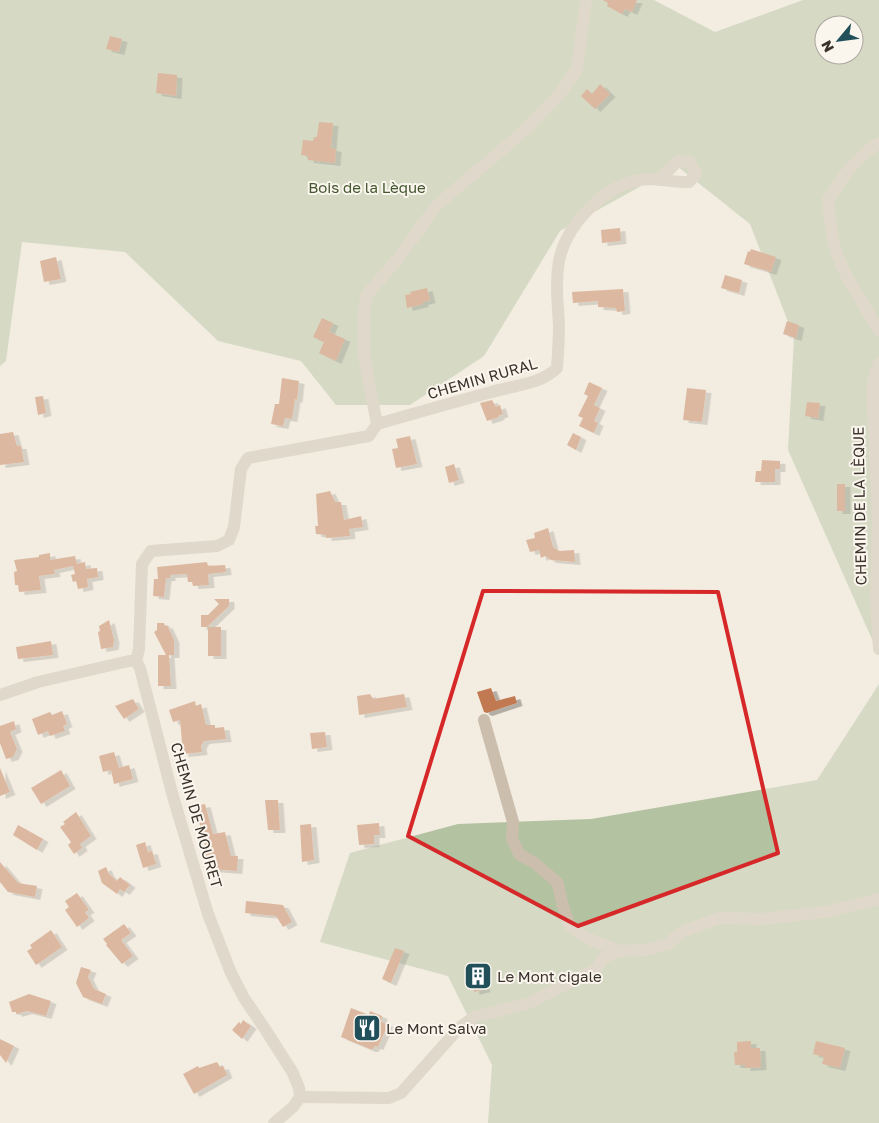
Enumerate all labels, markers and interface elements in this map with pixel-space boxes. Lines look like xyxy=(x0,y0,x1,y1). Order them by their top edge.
north arrow xyxy=(814,15,864,65)
text: N xyxy=(817,38,837,55)
park label: Bois de la Lèque xyxy=(308,178,426,196)
street label: CHEMIN RURAL xyxy=(425,354,539,402)
street label: CHEMIN DE LA LÈQUE xyxy=(849,427,869,585)
street label: CHEMIN DE MOURET xyxy=(168,740,226,890)
building icon: Le Mont cigale xyxy=(463,961,493,991)
place label: Le Mont cigale xyxy=(497,967,602,985)
restaurant icon: Le Mont Salva xyxy=(352,1013,382,1043)
place label: Le Mont Salva xyxy=(386,1019,487,1037)

